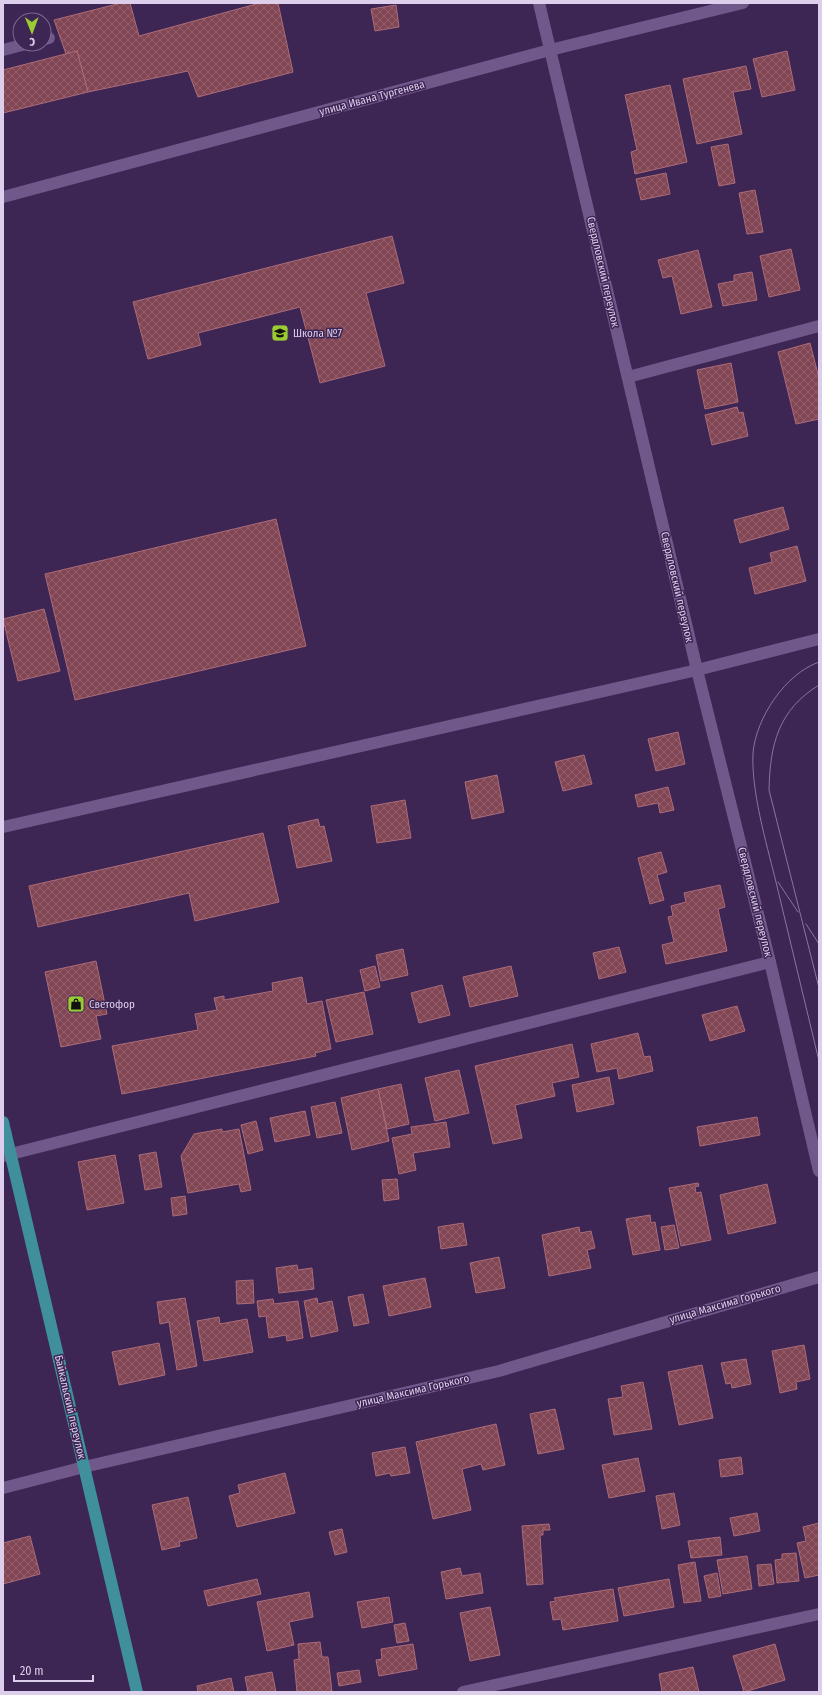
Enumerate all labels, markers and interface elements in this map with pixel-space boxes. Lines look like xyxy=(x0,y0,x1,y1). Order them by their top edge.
north arrow xyxy=(12,12,52,52)
text: С xyxy=(29,35,35,48)
street label: улица Ивана Тургенева xyxy=(318,78,426,118)
street label: Свердловский переулок xyxy=(584,216,622,329)
school or university icon: Школа №7 xyxy=(270,323,290,343)
place label: Школа №7 xyxy=(293,327,342,340)
street label: Свердловский переулок xyxy=(658,531,696,644)
street label: Свердловский переулок xyxy=(735,846,775,959)
shop icon: Светофор xyxy=(66,994,86,1014)
place label: Светофор xyxy=(89,998,135,1011)
street label: улица Максима Горького xyxy=(668,1282,782,1326)
street label: Байкальский переулок xyxy=(52,1354,88,1461)
street label: улица Максима Горького xyxy=(356,1372,471,1410)
scale bar xyxy=(14,1657,93,1683)
text: 20 m xyxy=(20,1664,44,1678)

